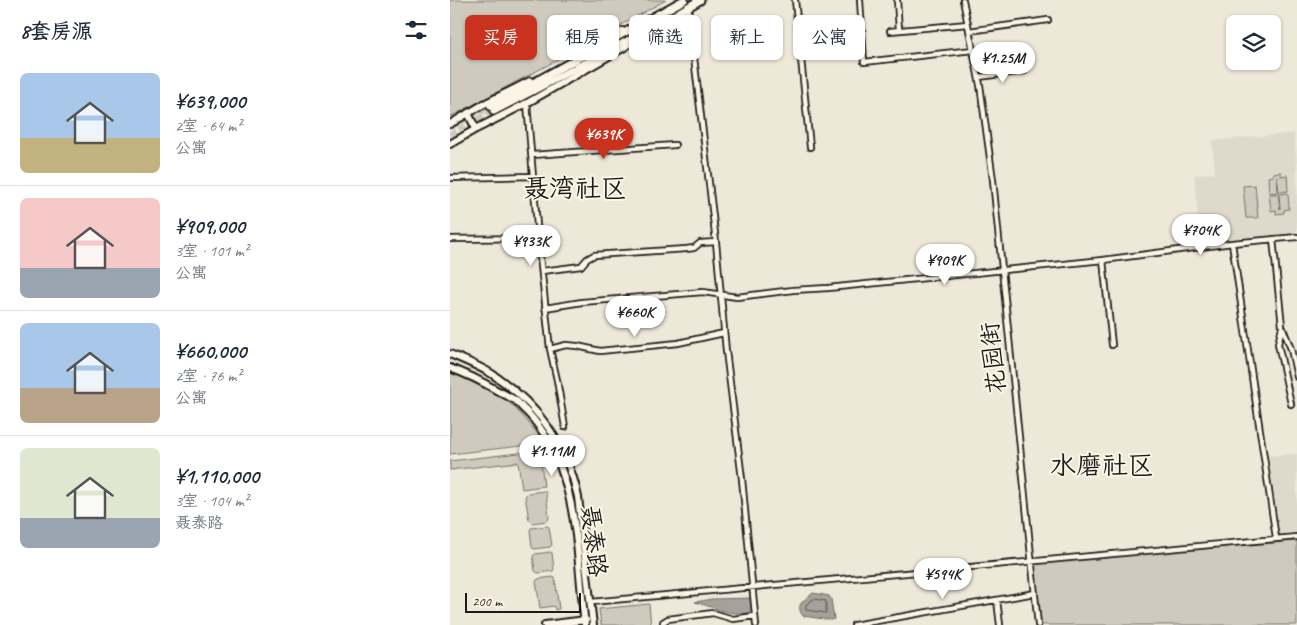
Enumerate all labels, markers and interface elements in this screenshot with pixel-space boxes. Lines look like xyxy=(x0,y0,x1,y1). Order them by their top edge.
chip: 买房 xyxy=(465,15,537,60)
chip: 租房 xyxy=(547,15,619,60)
chip: 筛选 xyxy=(629,15,701,60)
chip: 新上 xyxy=(711,15,783,60)
chip: 公寓 xyxy=(793,15,865,60)
map controls xyxy=(1226,15,1281,70)
button: layers xyxy=(1226,15,1281,70)
icon: filters xyxy=(402,16,430,44)
text: 8套房源 xyxy=(20,18,92,44)
pin: ¥1.25M xyxy=(962,42,1044,84)
text: ¥1.25M xyxy=(981,48,1025,68)
text: ¥639,000 xyxy=(175,88,246,114)
icon: home xyxy=(60,93,120,153)
text: 2室 · 64 m² xyxy=(175,116,241,136)
pin: ¥639K xyxy=(569,118,639,160)
text: ¥639K xyxy=(585,124,623,144)
text: 公寓 xyxy=(175,138,207,158)
district label: 聂湾社区 xyxy=(523,172,627,205)
text: ¥909,000 xyxy=(175,213,245,239)
pin: ¥704K xyxy=(1166,214,1236,256)
icon: home xyxy=(60,218,120,278)
text: ¥704K xyxy=(1183,220,1219,240)
pin: ¥933K xyxy=(496,224,566,267)
text: ¥933K xyxy=(513,231,549,251)
text: 3室 · 101 m² xyxy=(175,241,249,261)
pin: ¥909K xyxy=(910,244,980,286)
text: ¥909K xyxy=(927,250,963,270)
text: 公寓 xyxy=(175,263,207,283)
pin: ¥660K xyxy=(600,296,670,338)
text: ¥660K xyxy=(616,302,654,322)
street label: 花园街 xyxy=(974,321,1012,395)
text: ¥660,000 xyxy=(175,338,246,364)
icon: home xyxy=(60,343,120,403)
text: 2室 · 76 m² xyxy=(175,366,241,386)
text: 公寓 xyxy=(175,388,207,408)
pin: ¥1.11M xyxy=(511,434,593,477)
text: ¥1.11M xyxy=(530,441,574,461)
district label: 水磨社区 xyxy=(1050,449,1154,482)
text: ¥1,110,000 xyxy=(175,463,259,489)
icon: home xyxy=(60,468,120,528)
text: 3室 · 104 m² xyxy=(175,491,249,511)
street label: 聂泰路 xyxy=(575,503,613,579)
text: 聂泰路 xyxy=(175,513,223,533)
pin: ¥594K xyxy=(908,558,978,600)
text: ¥594K xyxy=(925,564,961,584)
scale bar xyxy=(465,590,581,613)
text: 200 m xyxy=(472,593,502,610)

